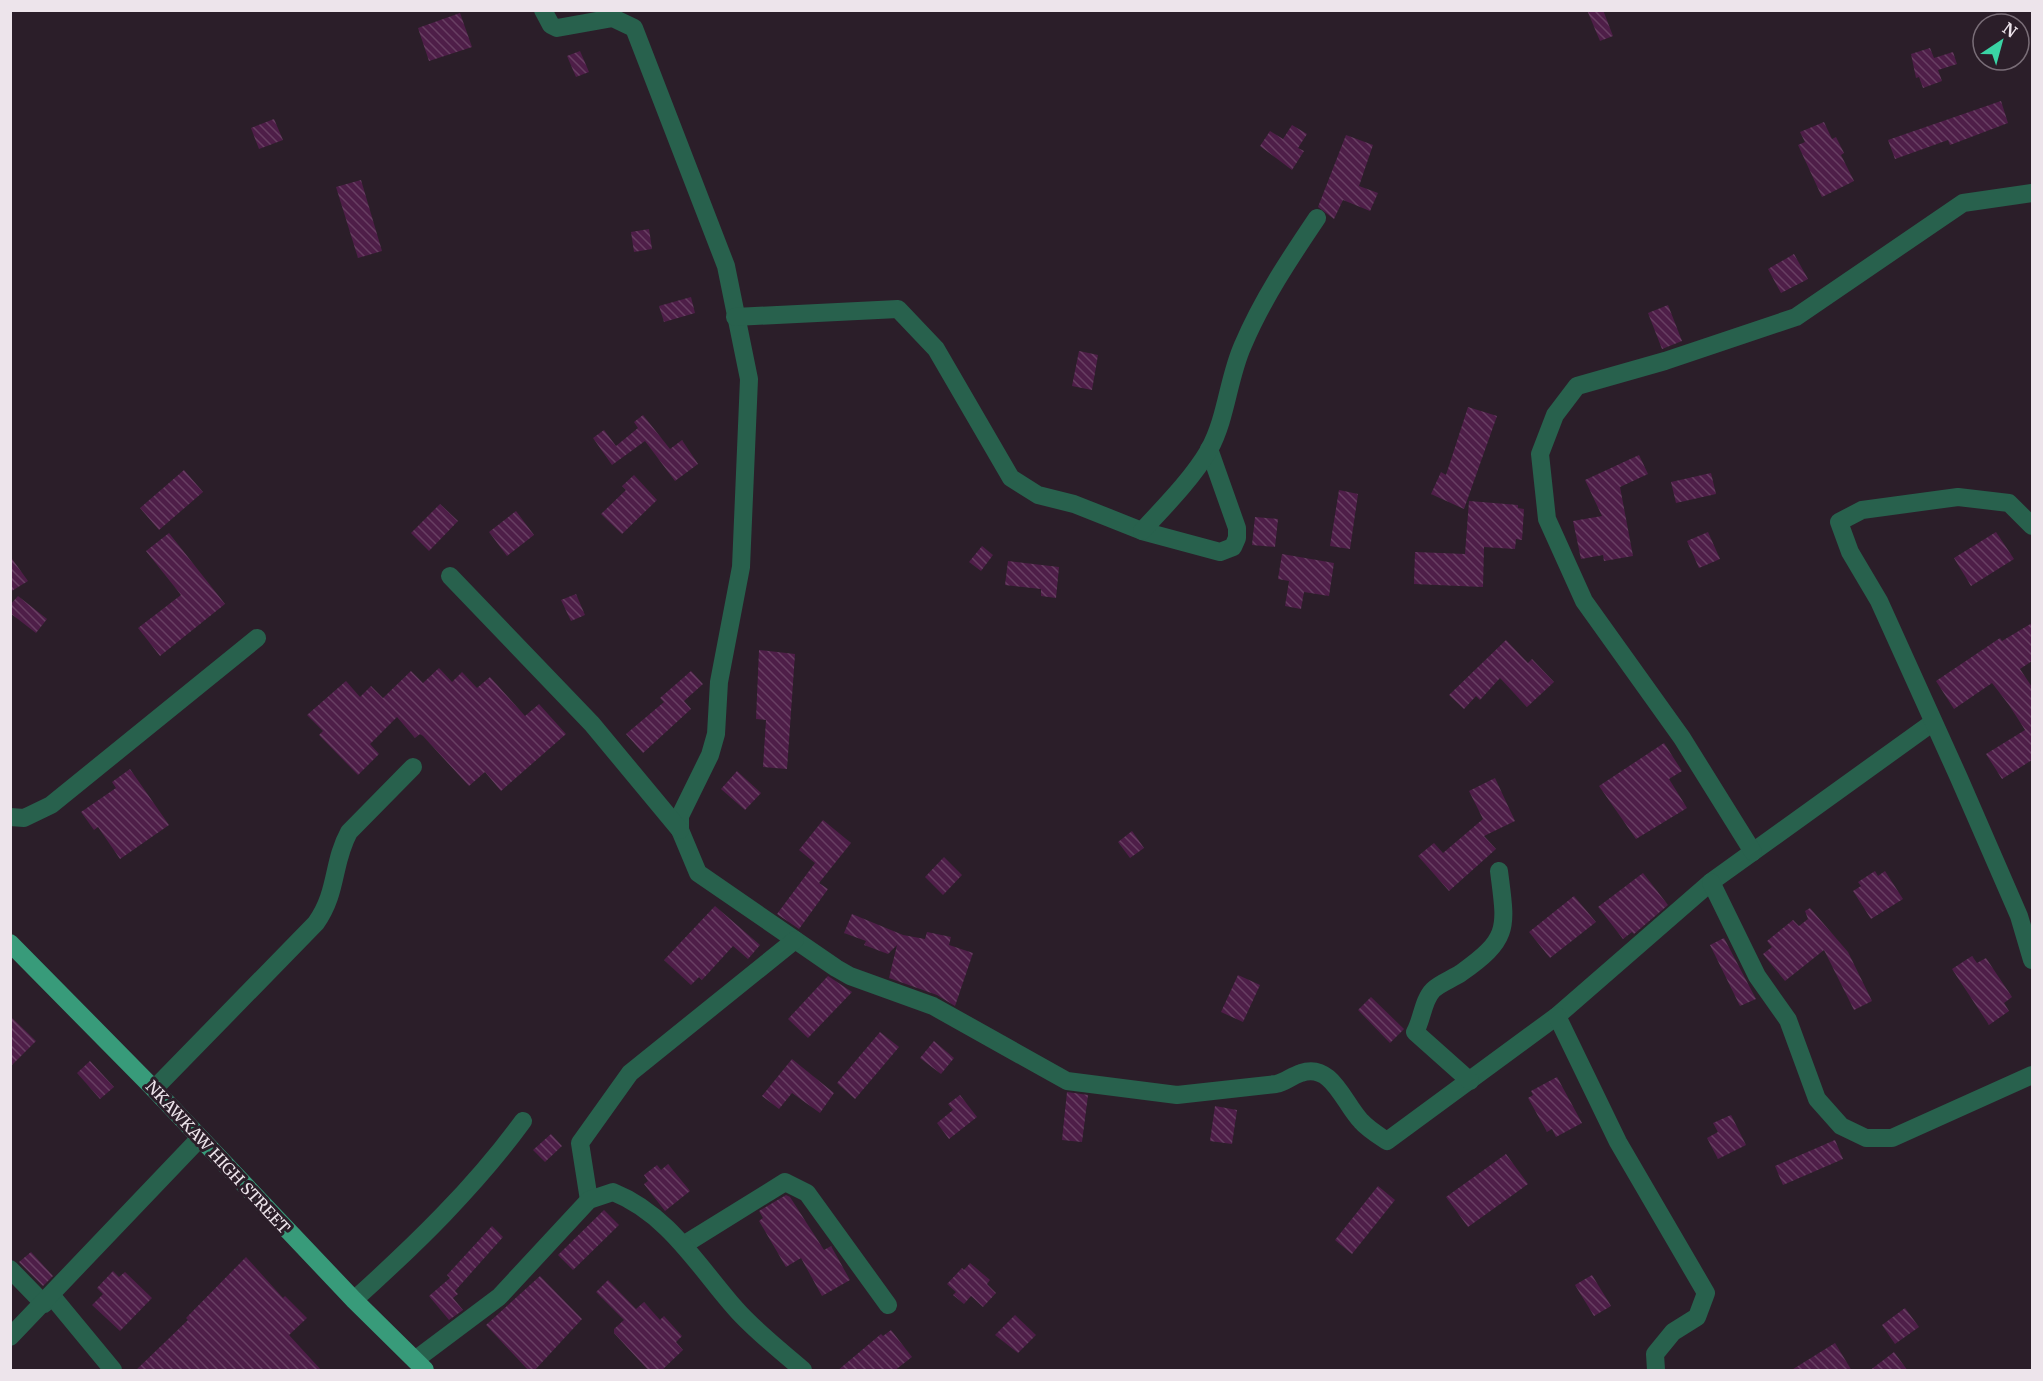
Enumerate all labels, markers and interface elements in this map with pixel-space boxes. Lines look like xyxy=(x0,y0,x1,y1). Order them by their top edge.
north arrow xyxy=(1971,12,2031,72)
text: N xyxy=(1999,18,2021,42)
street label: NKAWKAW HIGH STREET xyxy=(142,1076,294,1238)

